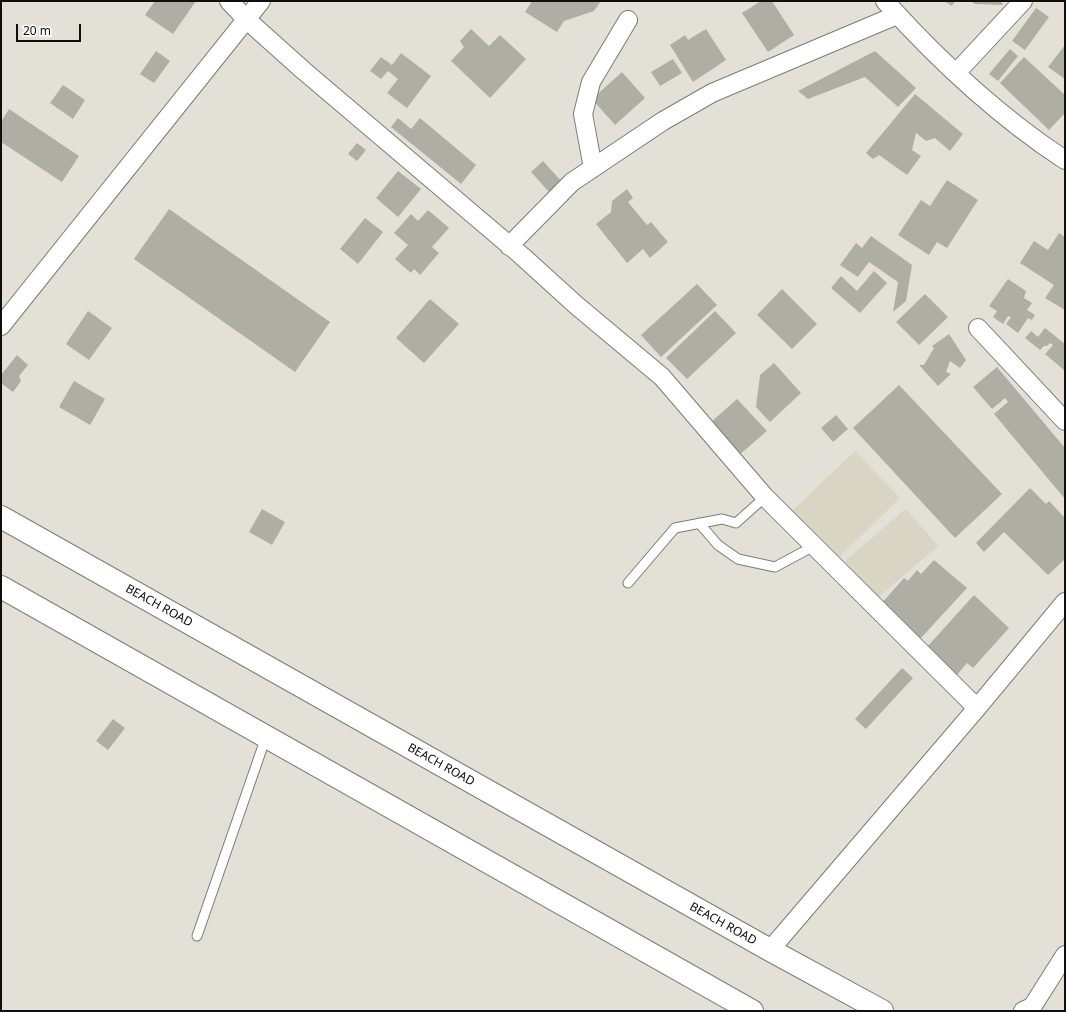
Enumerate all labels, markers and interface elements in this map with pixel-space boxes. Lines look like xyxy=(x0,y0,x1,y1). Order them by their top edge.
scale bar xyxy=(18,16,83,42)
text: 20 m xyxy=(23,22,51,39)
street label: BEACH ROAD xyxy=(123,582,195,630)
street label: BEACH ROAD xyxy=(405,741,477,789)
street label: BEACH ROAD xyxy=(687,900,759,948)

